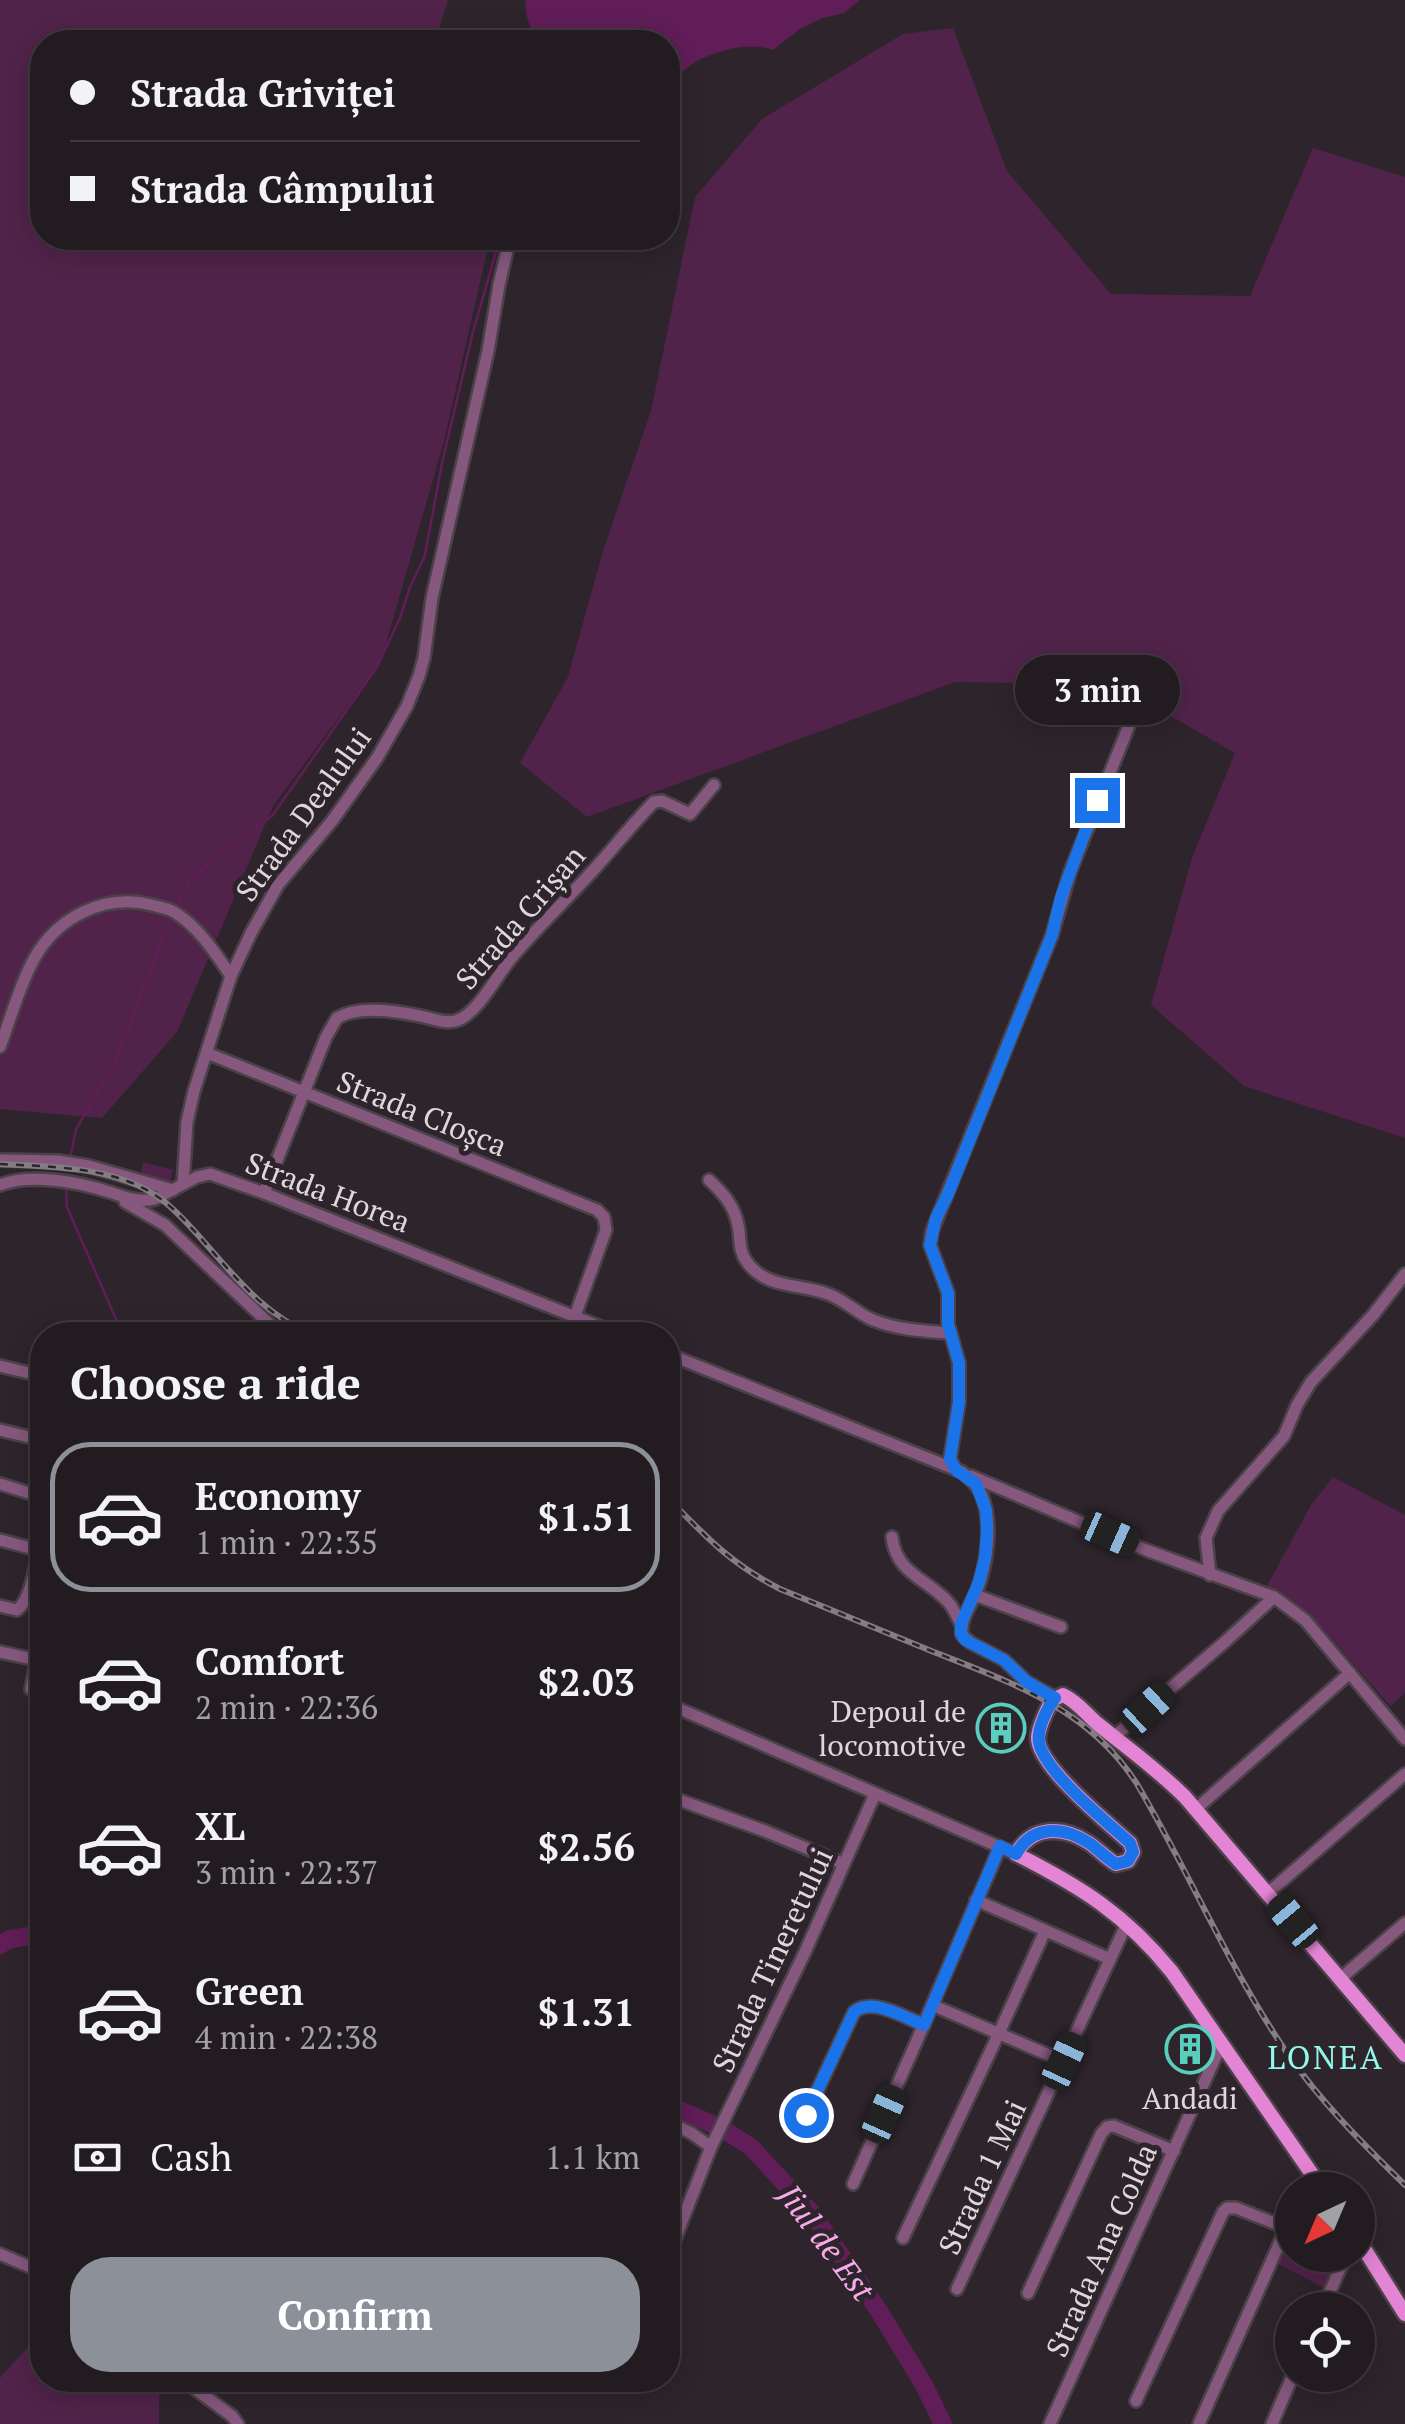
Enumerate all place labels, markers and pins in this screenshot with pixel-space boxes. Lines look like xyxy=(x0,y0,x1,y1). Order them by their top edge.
place label: Depoul de locomotive xyxy=(818,1691,966,1765)
building icon: Depoul de locomotive xyxy=(975,1702,1027,1754)
building icon: Andadi xyxy=(1164,2023,1216,2075)
place label: Andadi xyxy=(1142,2078,1238,2118)

